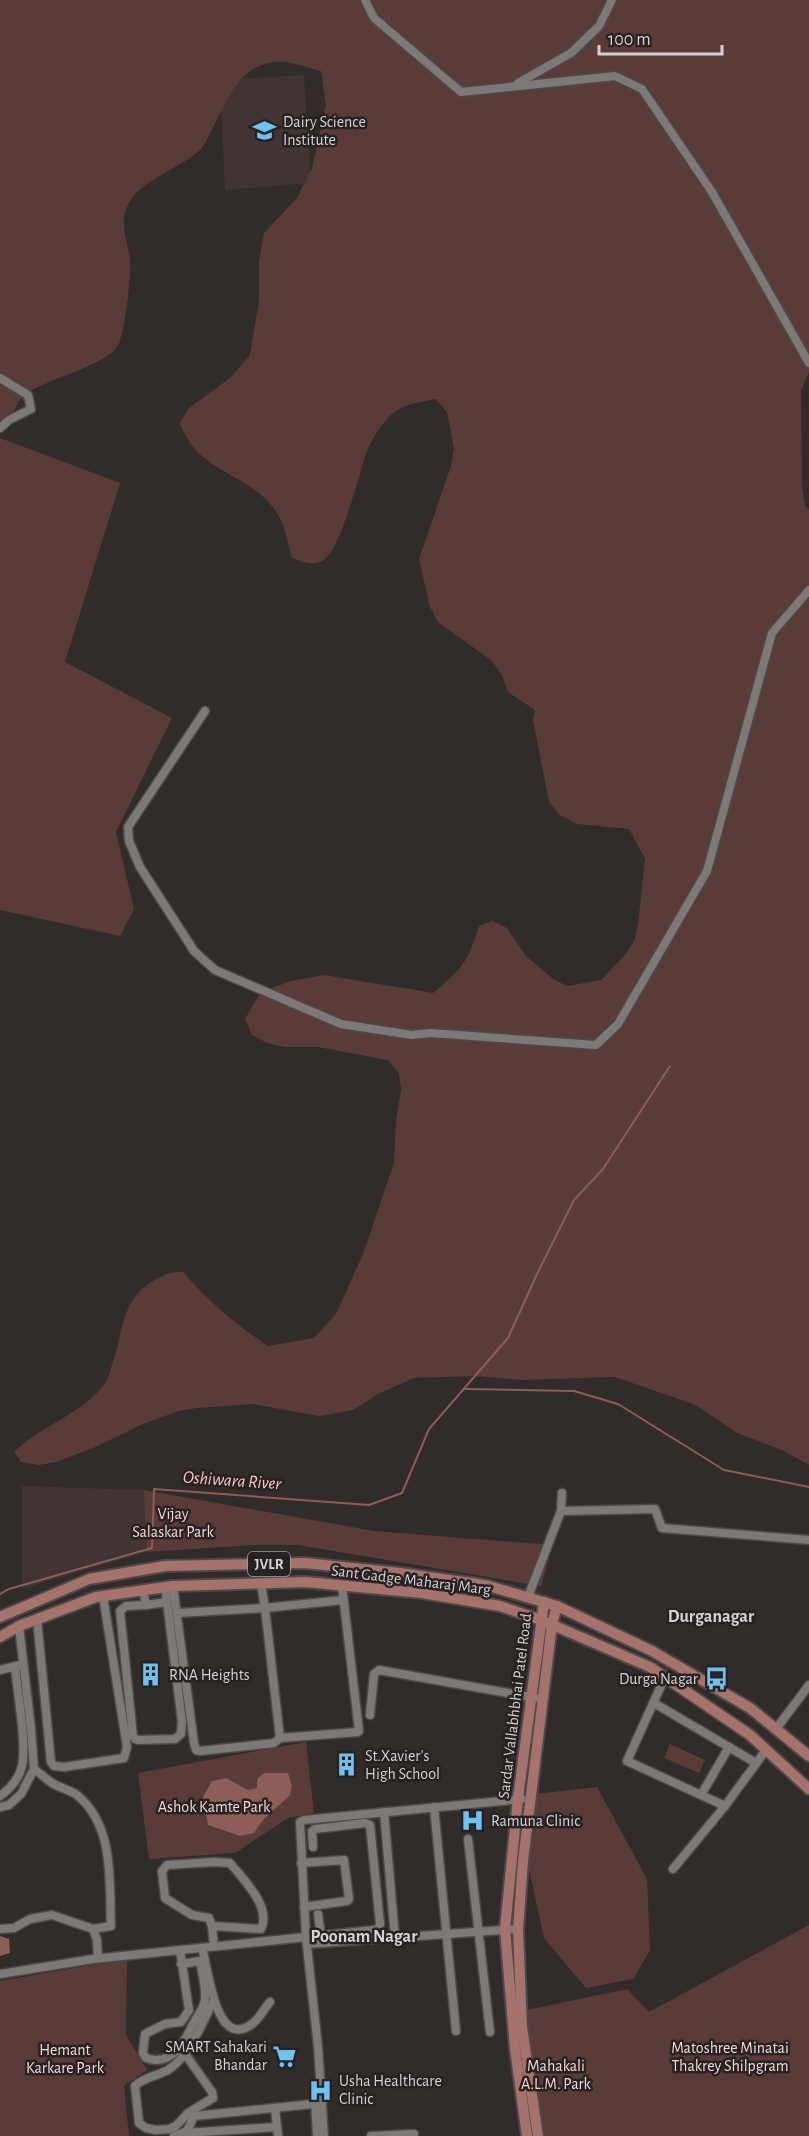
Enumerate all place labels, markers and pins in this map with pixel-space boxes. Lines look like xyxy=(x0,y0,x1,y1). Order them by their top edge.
place label: Dairy Science Institute xyxy=(283,114,366,148)
school or university icon: Dairy Science Institute xyxy=(252,118,278,144)
building icon: RNA Heights xyxy=(138,1662,164,1688)
bus stop icon: Durga Nagar xyxy=(703,1666,729,1692)
place label: RNA Heights xyxy=(169,1667,250,1683)
place label: Durga Nagar xyxy=(619,1671,699,1687)
place label: St.Xavier's High School xyxy=(365,1748,440,1782)
building icon: St.Xavier's High School xyxy=(334,1752,360,1778)
hospital icon: Ramuna Clinic xyxy=(460,1808,486,1834)
place label: Ramuna Clinic xyxy=(491,1813,580,1829)
place label: SMART Sahakari Bhandar xyxy=(165,2039,268,2073)
supermarket icon: SMART Sahakari Bhandar xyxy=(272,2043,298,2069)
place label: Usha Healthcare Clinic xyxy=(339,2073,442,2107)
hospital icon: Usha Healthcare Clinic xyxy=(308,2077,334,2103)

